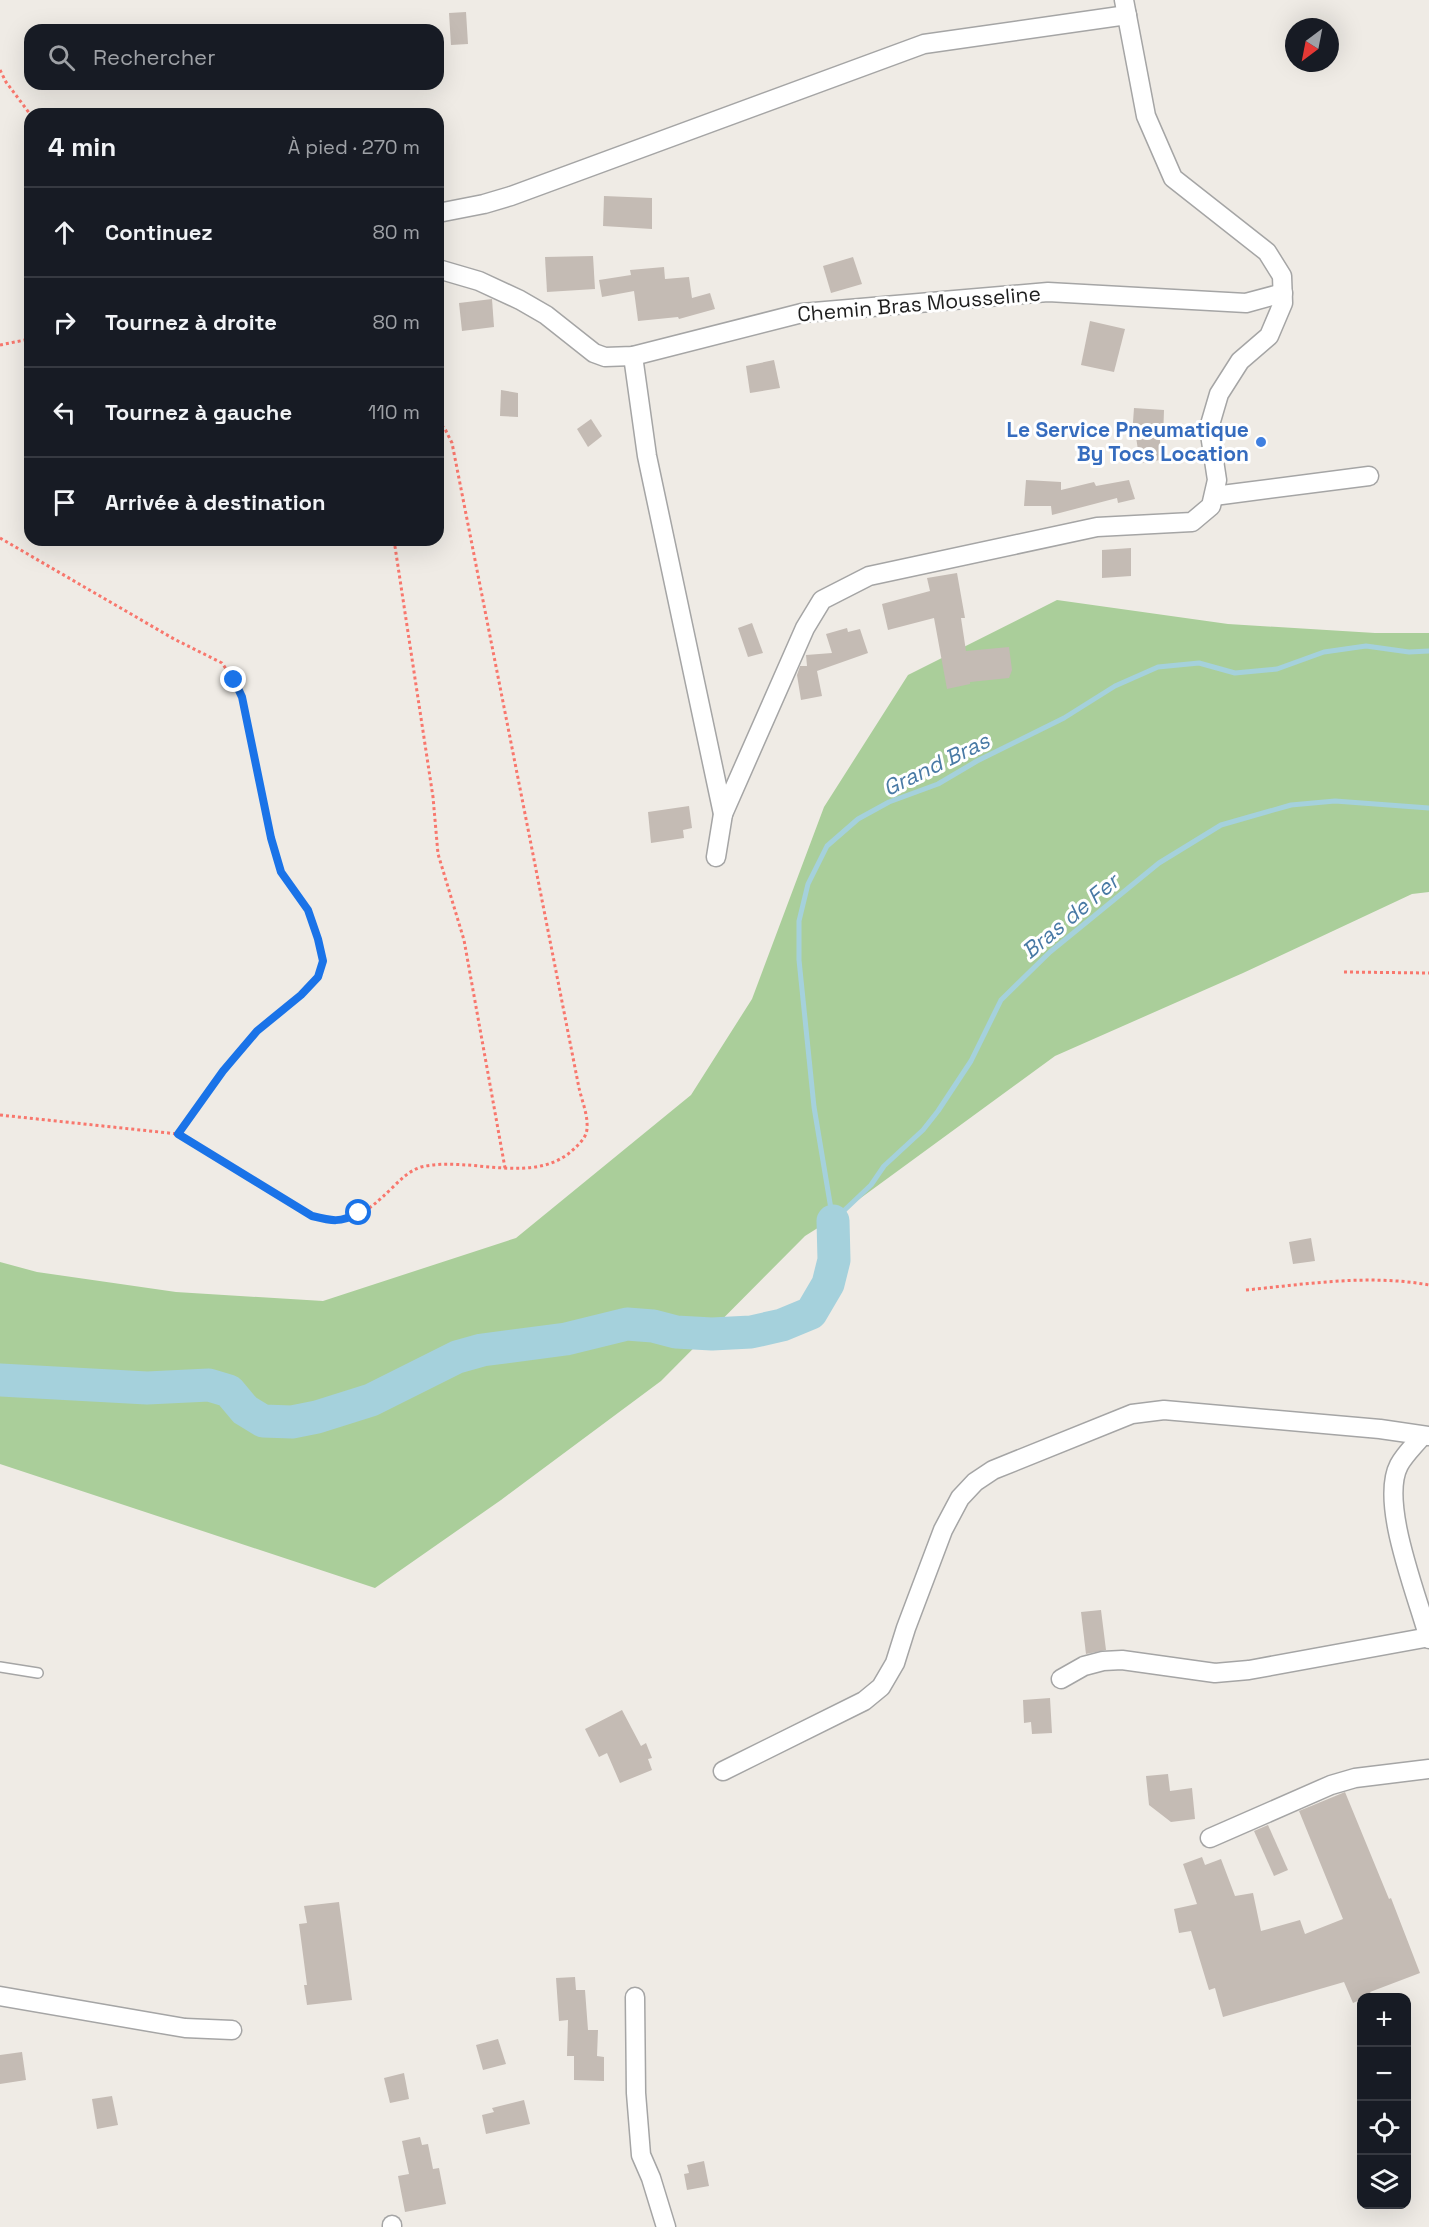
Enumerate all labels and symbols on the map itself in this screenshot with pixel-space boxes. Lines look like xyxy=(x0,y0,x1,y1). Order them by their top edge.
north arrow xyxy=(1285,18,1339,72)
street label: Chemin Bras Mousseline xyxy=(796,279,1042,328)
place label: Le Service Pneumatique By Tocs Location xyxy=(1007,416,1249,467)
marker: Le Service Pneumatique By Tocs Location xyxy=(1254,435,1268,449)
route end xyxy=(220,666,246,692)
water label: Grand Bras xyxy=(878,726,995,802)
water label: Bras de Fer xyxy=(1016,866,1126,965)
route start xyxy=(345,1199,371,1225)

